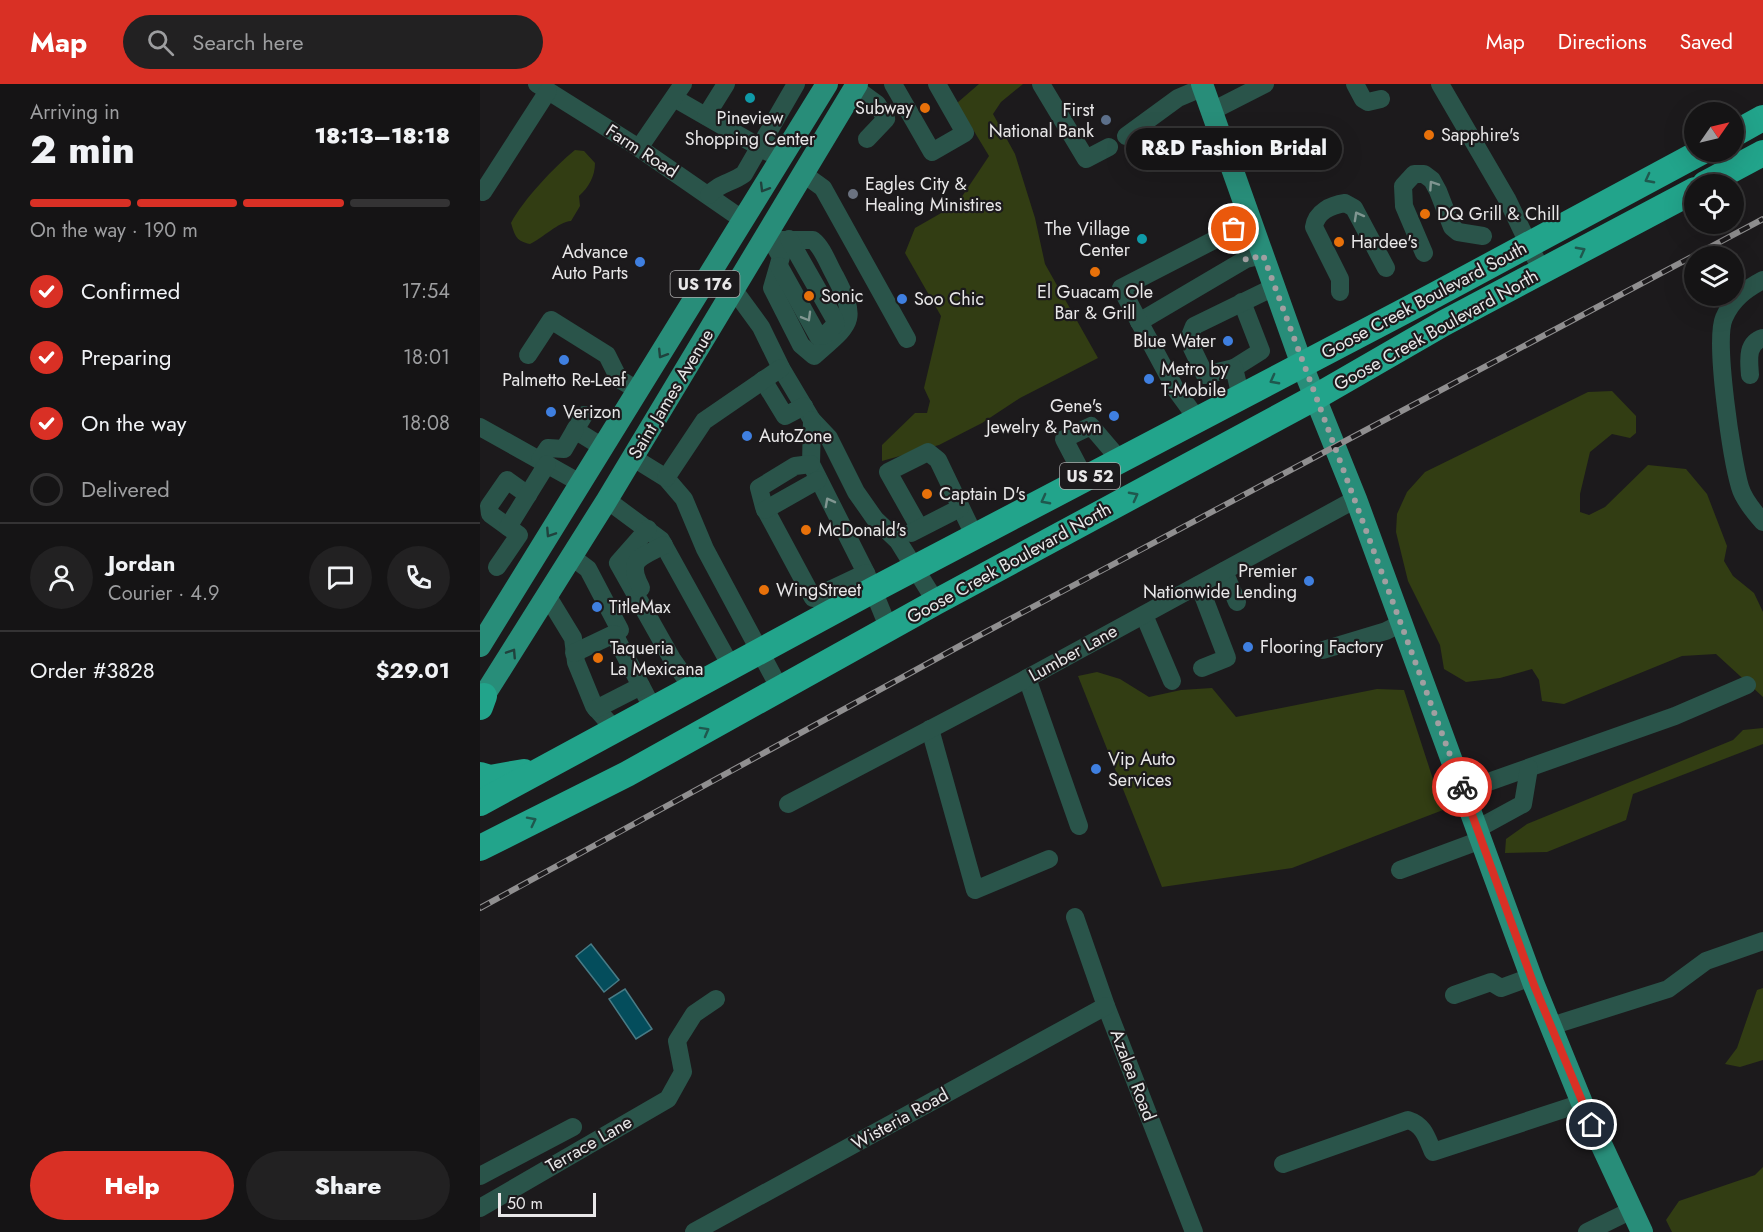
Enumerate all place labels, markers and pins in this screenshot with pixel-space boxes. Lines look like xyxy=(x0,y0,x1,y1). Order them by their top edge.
marker: Pineview Shopping Center xyxy=(743,91,757,105)
place label: Subway xyxy=(855,95,913,121)
place label: First National Bank xyxy=(989,97,1095,144)
marker: Subway xyxy=(918,101,932,115)
place label: Pineview Shopping Center xyxy=(685,105,816,152)
marker: First National Bank xyxy=(1099,113,1113,127)
place label: Sapphire's xyxy=(1441,122,1519,148)
callout: R&D Fashion Bridal xyxy=(1126,127,1342,169)
marker: Sapphire's xyxy=(1422,128,1436,142)
place label: Eagles City & Healing Ministires xyxy=(865,171,1002,218)
marker: Eagles City & Healing Ministires xyxy=(846,187,860,201)
place label: DQ Grill & Chill xyxy=(1437,201,1560,227)
pin xyxy=(1208,203,1259,254)
marker: DQ Grill & Chill xyxy=(1418,207,1432,221)
place label: The Village Center xyxy=(1044,216,1131,263)
place label: Hardee's xyxy=(1351,229,1418,255)
marker: The Village Center xyxy=(1135,232,1149,246)
marker: Hardee's xyxy=(1332,235,1346,249)
place label: Advance Auto Parts xyxy=(552,239,628,286)
marker: Advance Auto Parts xyxy=(633,255,647,269)
marker: El Guacam Ole Bar & Grill xyxy=(1088,265,1102,279)
place label: El Guacam Ole Bar & Grill xyxy=(1037,279,1153,326)
place label: Sonic xyxy=(821,283,863,309)
place label: Soo Chic xyxy=(914,286,984,312)
marker: Sonic xyxy=(802,289,816,303)
marker: Soo Chic xyxy=(895,292,909,306)
place label: Blue Water xyxy=(1133,328,1217,354)
marker: Blue Water xyxy=(1221,334,1235,348)
marker: Palmetto Re-Leaf xyxy=(557,353,571,367)
place label: Metro by T-Mobile xyxy=(1161,356,1228,403)
place label: Palmetto Re-Leaf xyxy=(502,367,627,393)
marker: Metro by T-Mobile xyxy=(1142,372,1156,386)
place label: Gene's Jewelry & Pawn xyxy=(984,393,1102,440)
place label: Verizon xyxy=(563,399,621,425)
marker: Verizon xyxy=(544,405,558,419)
marker: Gene's Jewelry & Pawn xyxy=(1107,409,1121,423)
place label: AutoZone xyxy=(759,423,832,449)
marker: AutoZone xyxy=(740,429,754,443)
place label: Captain D's xyxy=(939,481,1026,507)
marker: Captain D's xyxy=(920,487,934,501)
place label: McDonald's xyxy=(818,517,906,543)
marker: McDonald's xyxy=(799,523,813,537)
place label: Premier Nationwide Lending xyxy=(1143,558,1298,605)
marker: Premier Nationwide Lending xyxy=(1302,574,1316,588)
place label: WingStreet xyxy=(776,577,862,603)
marker: WingStreet xyxy=(757,583,771,597)
place label: TitleMax xyxy=(609,594,671,620)
marker: TitleMax xyxy=(590,600,604,614)
place label: Flooring Factory xyxy=(1260,634,1383,660)
place label: Taqueria La Mexicana xyxy=(610,635,703,682)
marker: Flooring Factory xyxy=(1241,640,1255,654)
marker: Taqueria La Mexicana xyxy=(591,651,605,665)
place label: Vip Auto Services xyxy=(1108,746,1176,793)
marker: Vip Auto Services xyxy=(1089,762,1103,776)
pin xyxy=(1566,1099,1617,1150)

